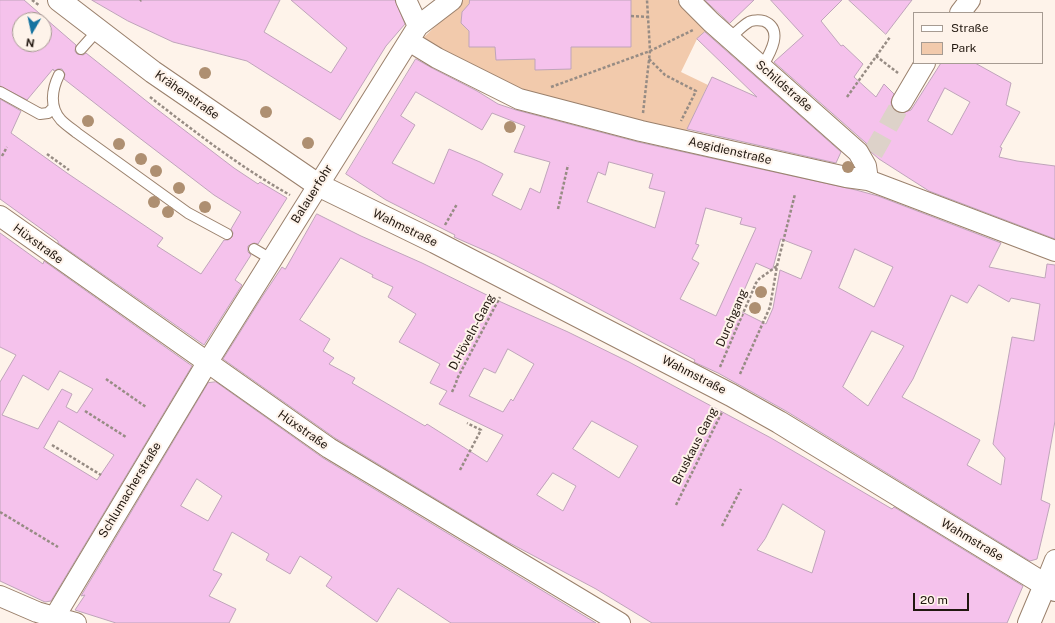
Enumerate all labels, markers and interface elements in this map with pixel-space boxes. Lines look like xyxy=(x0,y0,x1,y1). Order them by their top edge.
north arrow xyxy=(12,12,52,52)
legend xyxy=(913,12,1043,64)
text: Straße xyxy=(951,21,988,35)
text: N xyxy=(25,36,35,49)
text: Park xyxy=(951,41,977,55)
street label: Schildstraße xyxy=(753,57,815,115)
street label: Krähenstraße xyxy=(152,67,222,123)
street label: Aegidienstraße xyxy=(687,134,773,168)
street label: Balauerfohr xyxy=(288,162,336,226)
street label: Wahmstraße xyxy=(370,206,440,250)
street label: Hüxstraße xyxy=(10,221,66,267)
street label: Durchgang xyxy=(713,287,751,349)
street label: D.Höveln-Gang xyxy=(446,291,498,373)
street label: Wahmstraße xyxy=(659,353,729,397)
street label: Bruskaus Gang xyxy=(669,405,721,487)
street label: Hüxstraße xyxy=(275,407,331,453)
street label: Schlumacherstraße xyxy=(96,439,164,541)
street label: Wahmstraße xyxy=(938,516,1006,564)
scale bar xyxy=(915,585,971,611)
text: 20 m xyxy=(920,593,948,607)

